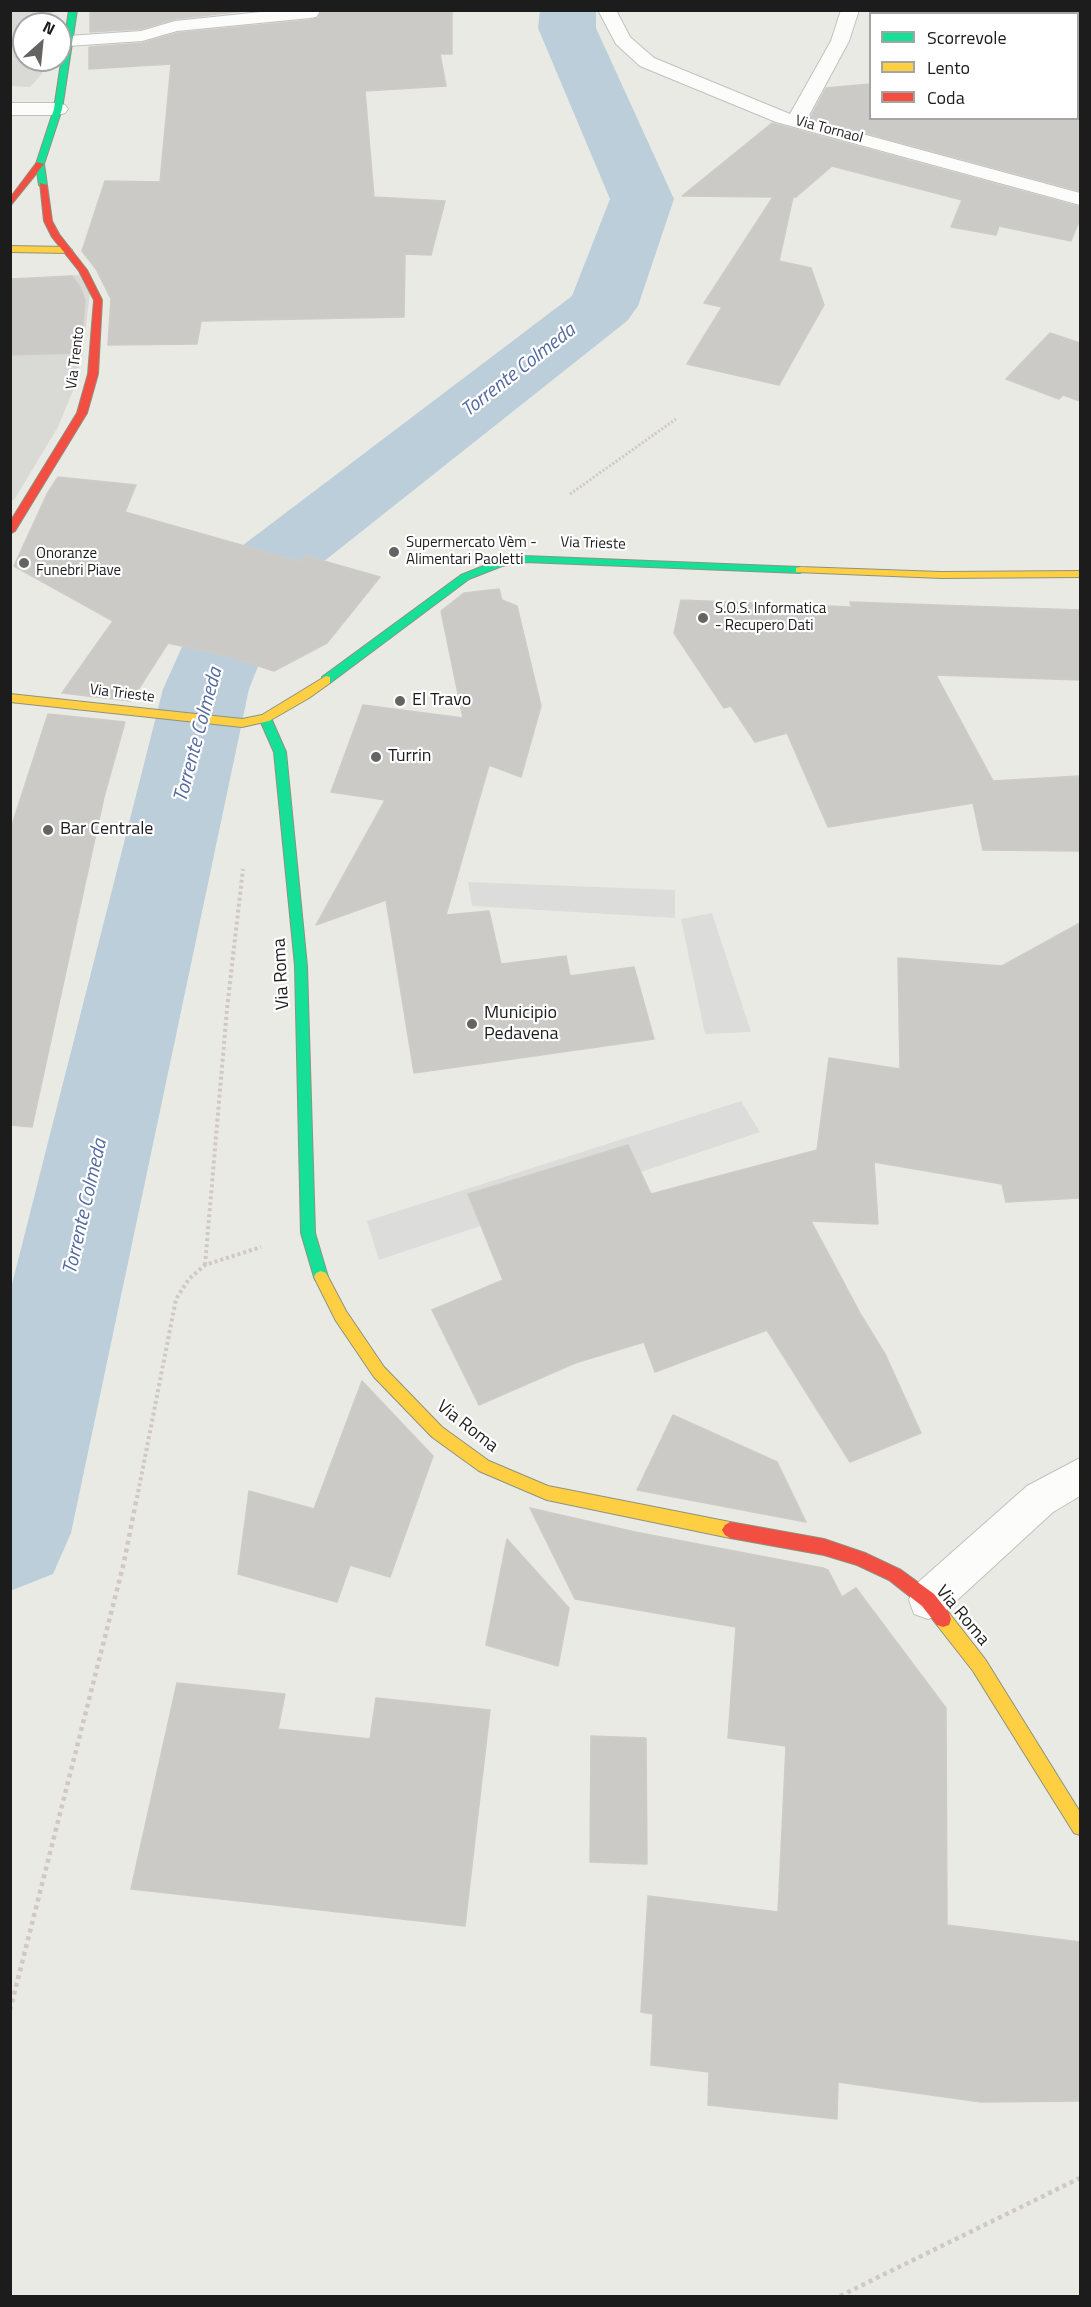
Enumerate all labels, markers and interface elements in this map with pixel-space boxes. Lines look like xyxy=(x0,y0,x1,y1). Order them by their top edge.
north arrow xyxy=(12,12,72,72)
legend xyxy=(869,12,1079,120)
text: N xyxy=(39,15,60,41)
text: Scorrevole xyxy=(927,24,1006,51)
text: Lento xyxy=(927,54,970,81)
text: Coda xyxy=(927,84,965,111)
street label: Via Tornaol xyxy=(793,112,865,148)
water label: Torrente Colmeda xyxy=(457,319,581,423)
street label: Via Trento xyxy=(63,326,89,390)
place label: Supermercato Vèm - Alimentari Paoletti xyxy=(406,534,537,569)
street label: Via Trieste xyxy=(560,534,626,554)
place label: Onoranze Funebri Piave xyxy=(36,545,121,580)
marker: Supermercato Vèm - Alimentari Paoletti xyxy=(387,545,401,559)
marker: Onoranze Funebri Piave xyxy=(17,556,31,570)
place label: S.O.S. Informatica - Recupero Dati xyxy=(715,600,826,635)
marker: S.O.S. Informatica - Recupero Dati xyxy=(696,611,710,625)
water label: Torrente Colmeda xyxy=(170,665,228,805)
street label: Via Trieste xyxy=(88,681,156,707)
place label: El Travo xyxy=(412,690,471,712)
marker: El Travo xyxy=(393,694,407,708)
place label: Turrin xyxy=(388,746,432,768)
marker: Turrin xyxy=(369,750,383,764)
place label: Bar Centrale xyxy=(60,819,153,841)
marker: Bar Centrale xyxy=(41,823,55,837)
street label: Via Roma xyxy=(269,938,295,1010)
place label: Municipio Pedavena xyxy=(484,1003,558,1046)
marker: Municipio Pedavena xyxy=(465,1017,479,1031)
water label: Torrente Colmeda xyxy=(59,1137,113,1277)
street label: Via Roma xyxy=(432,1396,502,1458)
street label: Via Roma xyxy=(931,1582,993,1650)

